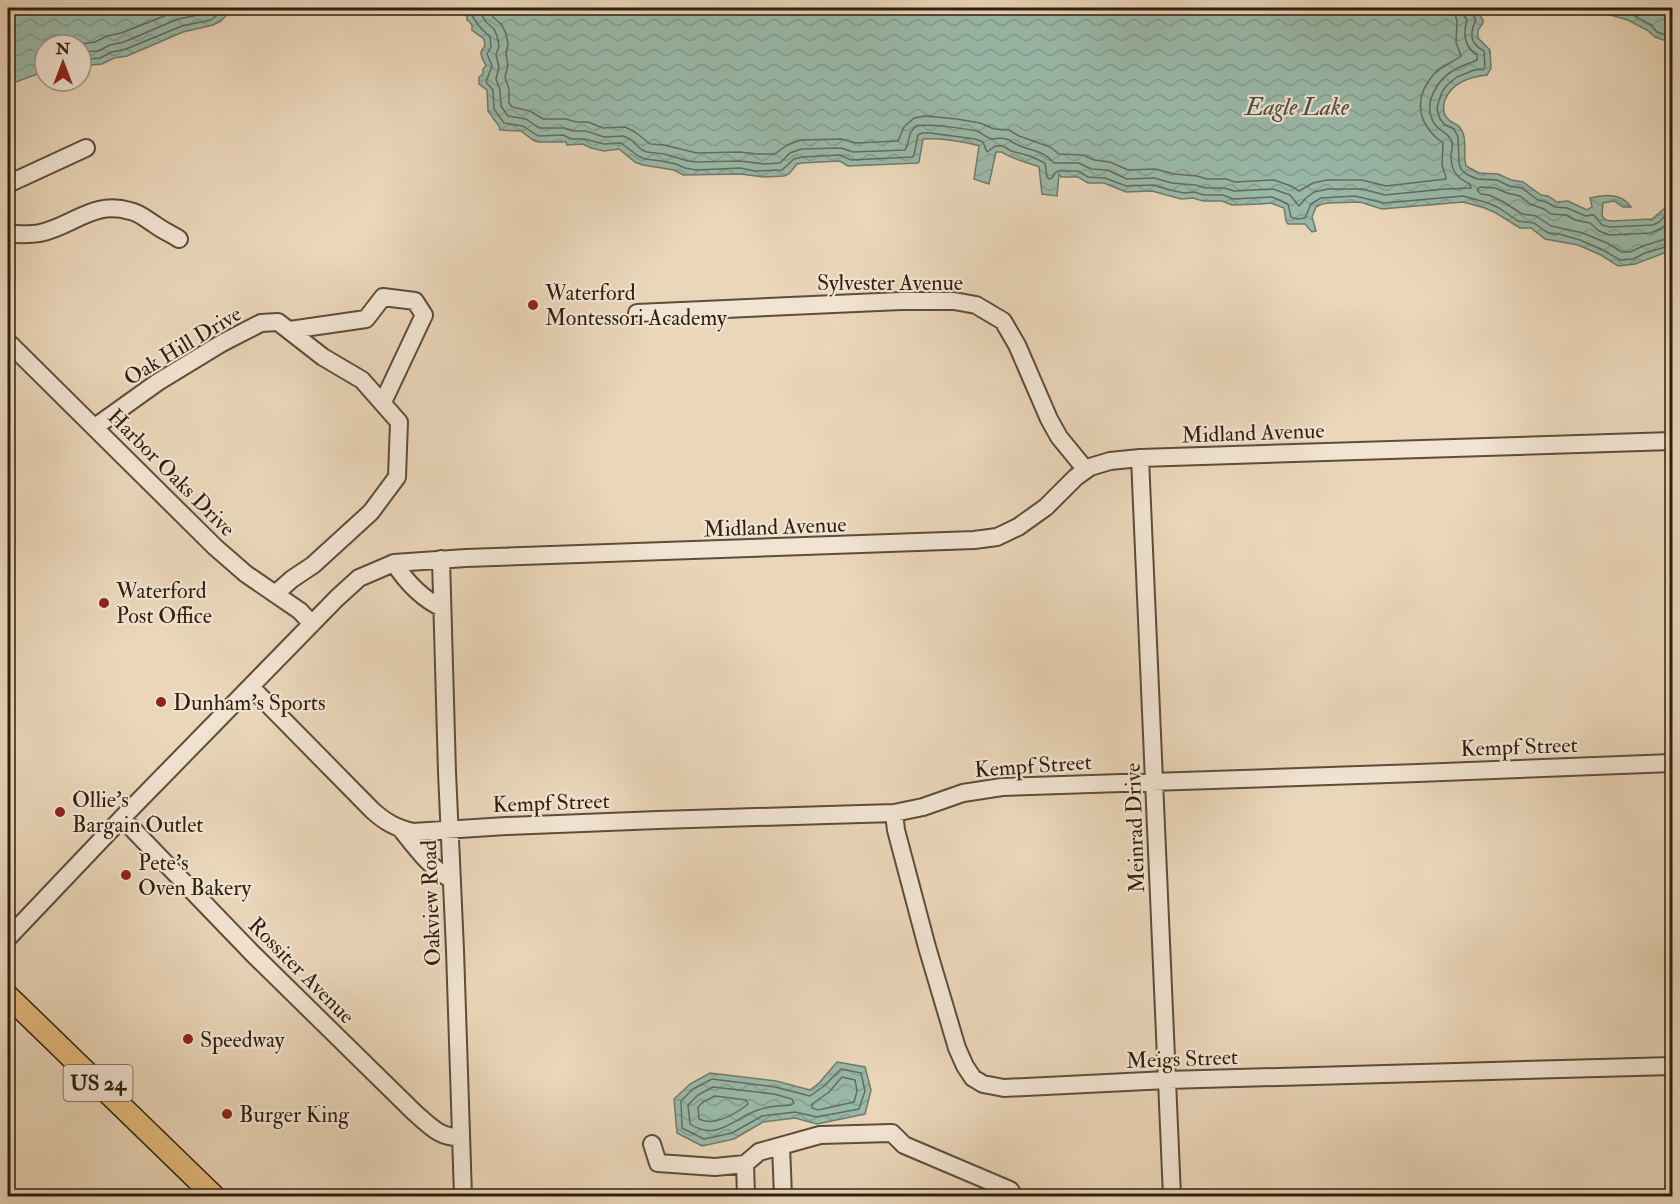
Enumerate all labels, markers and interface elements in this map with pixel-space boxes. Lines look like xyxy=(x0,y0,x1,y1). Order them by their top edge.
north arrow xyxy=(33,33,93,93)
text: N xyxy=(55,39,71,59)
water label: Eagle Lake xyxy=(1243,92,1350,123)
street label: Sylvester Avenue xyxy=(817,269,963,297)
place label: Waterford Montessori Academy xyxy=(544,279,727,332)
marker: Waterford Montessori Academy xyxy=(526,298,540,312)
street label: Oak Hill Drive xyxy=(119,300,246,392)
street label: Harbor Oaks Drive xyxy=(102,403,241,542)
street label: Midland Avenue xyxy=(1181,417,1325,449)
street label: Midland Avenue xyxy=(703,511,847,543)
place label: Waterford Post Office xyxy=(115,577,212,630)
marker: Waterford Post Office xyxy=(97,596,111,610)
place label: Dunham's Sports xyxy=(173,689,326,718)
marker: Dunham's Sports xyxy=(154,695,168,709)
street label: Kempf Street xyxy=(1460,731,1578,764)
street label: Kempf Street xyxy=(974,748,1093,785)
street label: Meinrad Drive xyxy=(1119,762,1151,894)
place label: Ollie's Bargain Outlet xyxy=(72,786,204,839)
street label: Kempf Street xyxy=(492,787,610,820)
marker: Ollie's Bargain Outlet xyxy=(53,805,67,819)
street label: Oakview Road xyxy=(415,839,447,966)
place label: Pete's Oven Bakery xyxy=(138,849,251,902)
marker: Pete's Oven Bakery xyxy=(119,868,133,882)
street label: Rossiter Avenue xyxy=(242,911,361,1030)
place label: Speedway xyxy=(200,1026,285,1055)
marker: Speedway xyxy=(181,1032,195,1046)
street label: Meigs Street xyxy=(1126,1043,1238,1075)
road number: US 24 xyxy=(63,1065,132,1101)
place label: Burger King xyxy=(239,1101,350,1129)
marker: Burger King xyxy=(220,1107,234,1121)

